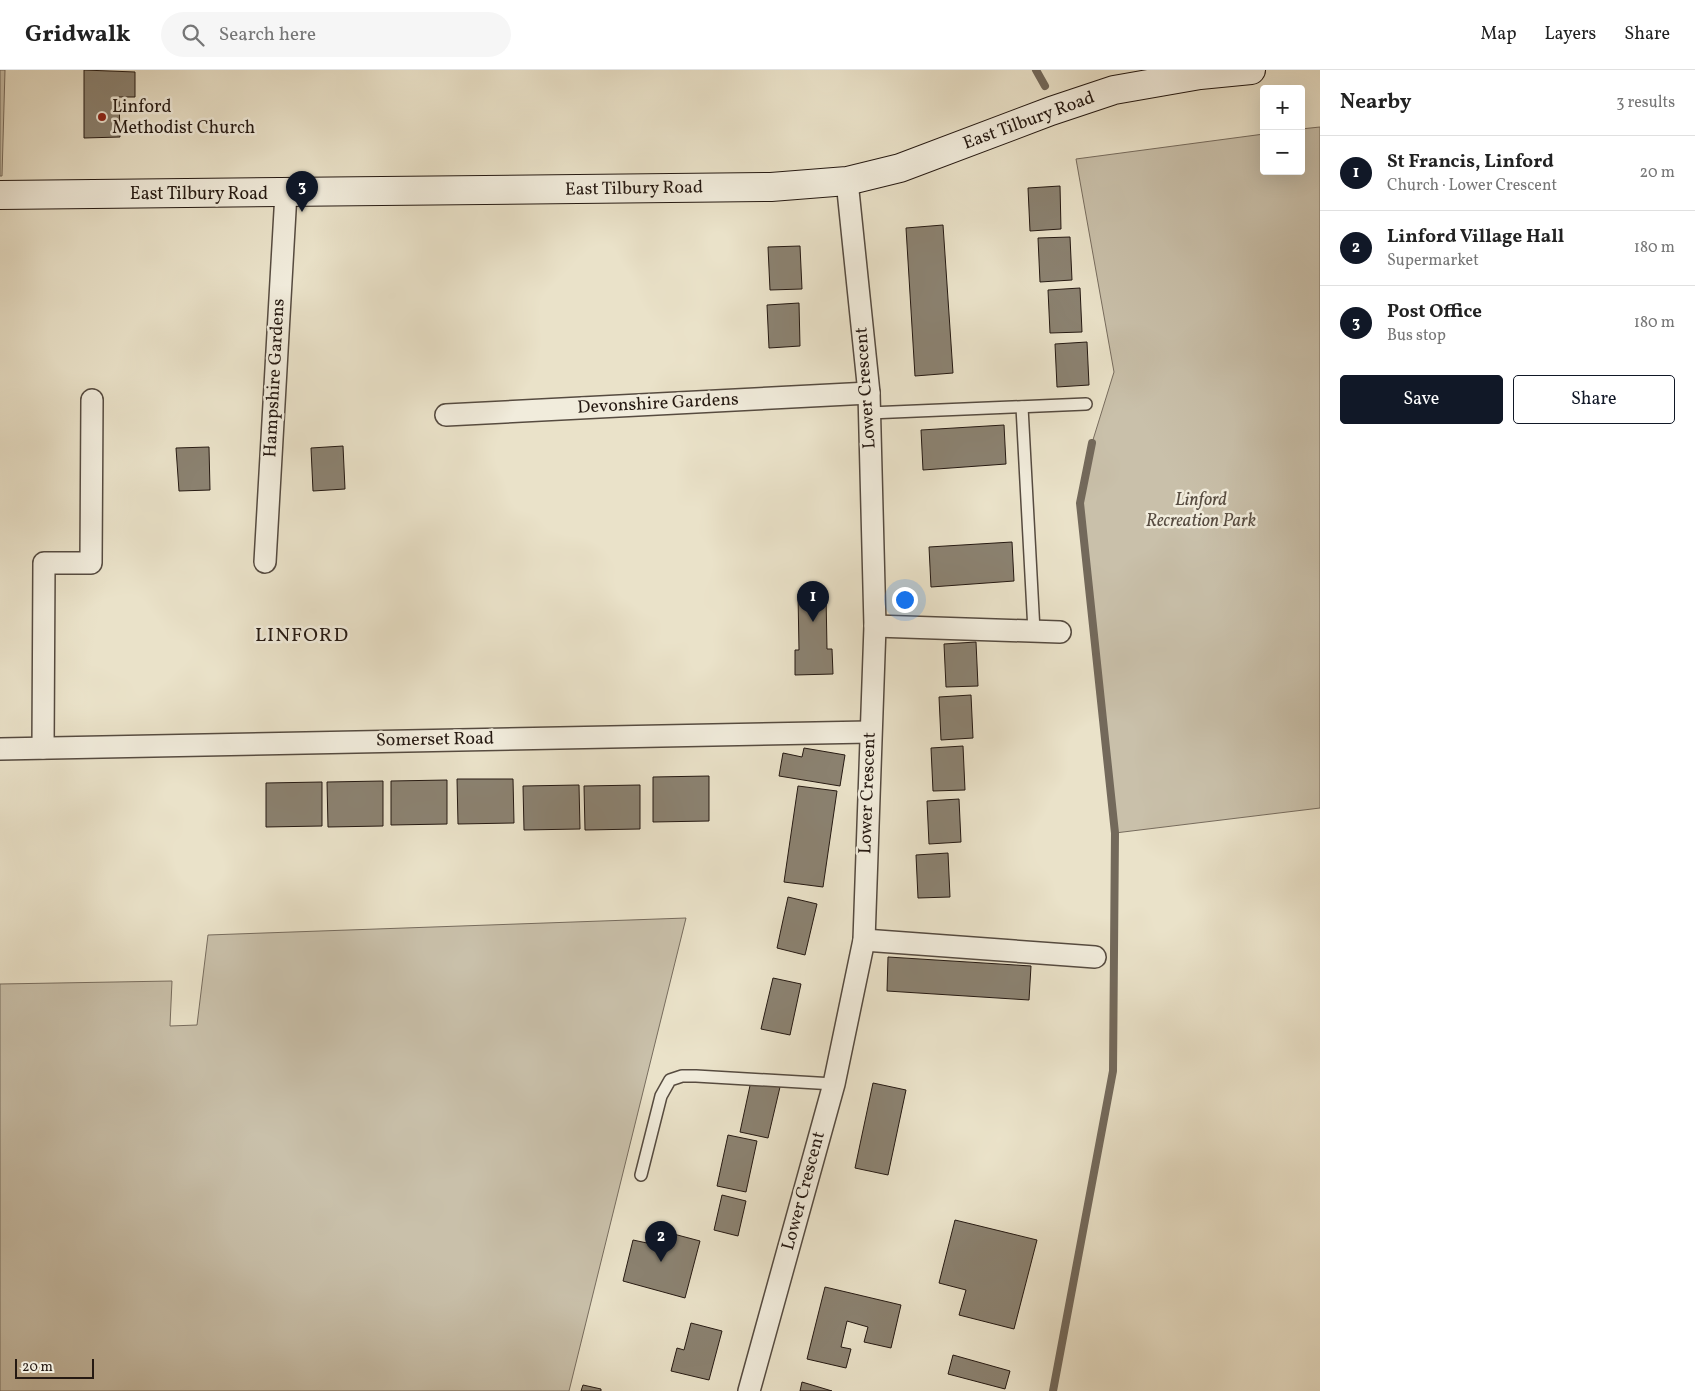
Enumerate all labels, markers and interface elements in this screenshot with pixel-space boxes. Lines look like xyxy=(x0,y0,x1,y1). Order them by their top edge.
search box xyxy=(161,12,511,57)
text: Gridwalk xyxy=(25,18,131,52)
icon: search xyxy=(179,21,207,49)
text: Search here xyxy=(219,22,316,48)
text: Map xyxy=(1480,22,1516,47)
text: Layers xyxy=(1544,22,1596,47)
text: Share xyxy=(1624,22,1670,47)
map controls xyxy=(1260,85,1305,175)
button: + xyxy=(1260,85,1305,130)
street label: East Tilbury Road xyxy=(960,86,1098,156)
text: Nearby xyxy=(1340,88,1411,117)
text: 3 results xyxy=(1616,92,1675,114)
place label: Linford Methodist Church xyxy=(112,95,256,141)
marker: Linford Methodist Church xyxy=(96,111,108,123)
button: − xyxy=(1260,130,1305,175)
text: St Francis, Linford xyxy=(1387,149,1554,175)
text: 1 xyxy=(1353,162,1359,184)
text: 20 m xyxy=(1640,162,1675,184)
pin: 3 xyxy=(286,171,318,212)
street label: East Tilbury Road xyxy=(565,175,703,203)
text: Church · Lower Crescent xyxy=(1387,175,1557,197)
street label: East Tilbury Road xyxy=(130,182,268,207)
text: Linford Village Hall xyxy=(1387,224,1564,250)
text: 2 xyxy=(1352,237,1360,259)
text: 180 m xyxy=(1634,237,1675,259)
text: Supermarket xyxy=(1387,250,1479,272)
street label: Hampshire Gardens xyxy=(258,298,292,458)
text: Post Office xyxy=(1387,299,1482,325)
text: 3 xyxy=(1352,312,1360,334)
text: 180 m xyxy=(1634,312,1675,334)
text: Bus stop xyxy=(1387,325,1446,347)
street label: Lower Crescent xyxy=(849,326,883,450)
button: Save xyxy=(1340,375,1503,424)
button: Share xyxy=(1513,375,1675,424)
street label: Devonshire Gardens xyxy=(577,387,739,421)
park label: Linford Recreation Park xyxy=(1146,488,1256,534)
pin: 1 xyxy=(797,581,829,622)
your location xyxy=(892,587,918,613)
district label: LINFORD xyxy=(255,622,349,650)
street label: Somerset Road xyxy=(376,726,494,754)
street label: Lower Crescent xyxy=(853,732,883,854)
street label: Lower Crescent xyxy=(776,1129,832,1253)
pin: 2 xyxy=(645,1221,677,1262)
scale bar xyxy=(15,1356,94,1379)
text: 20 m xyxy=(22,1358,53,1377)

